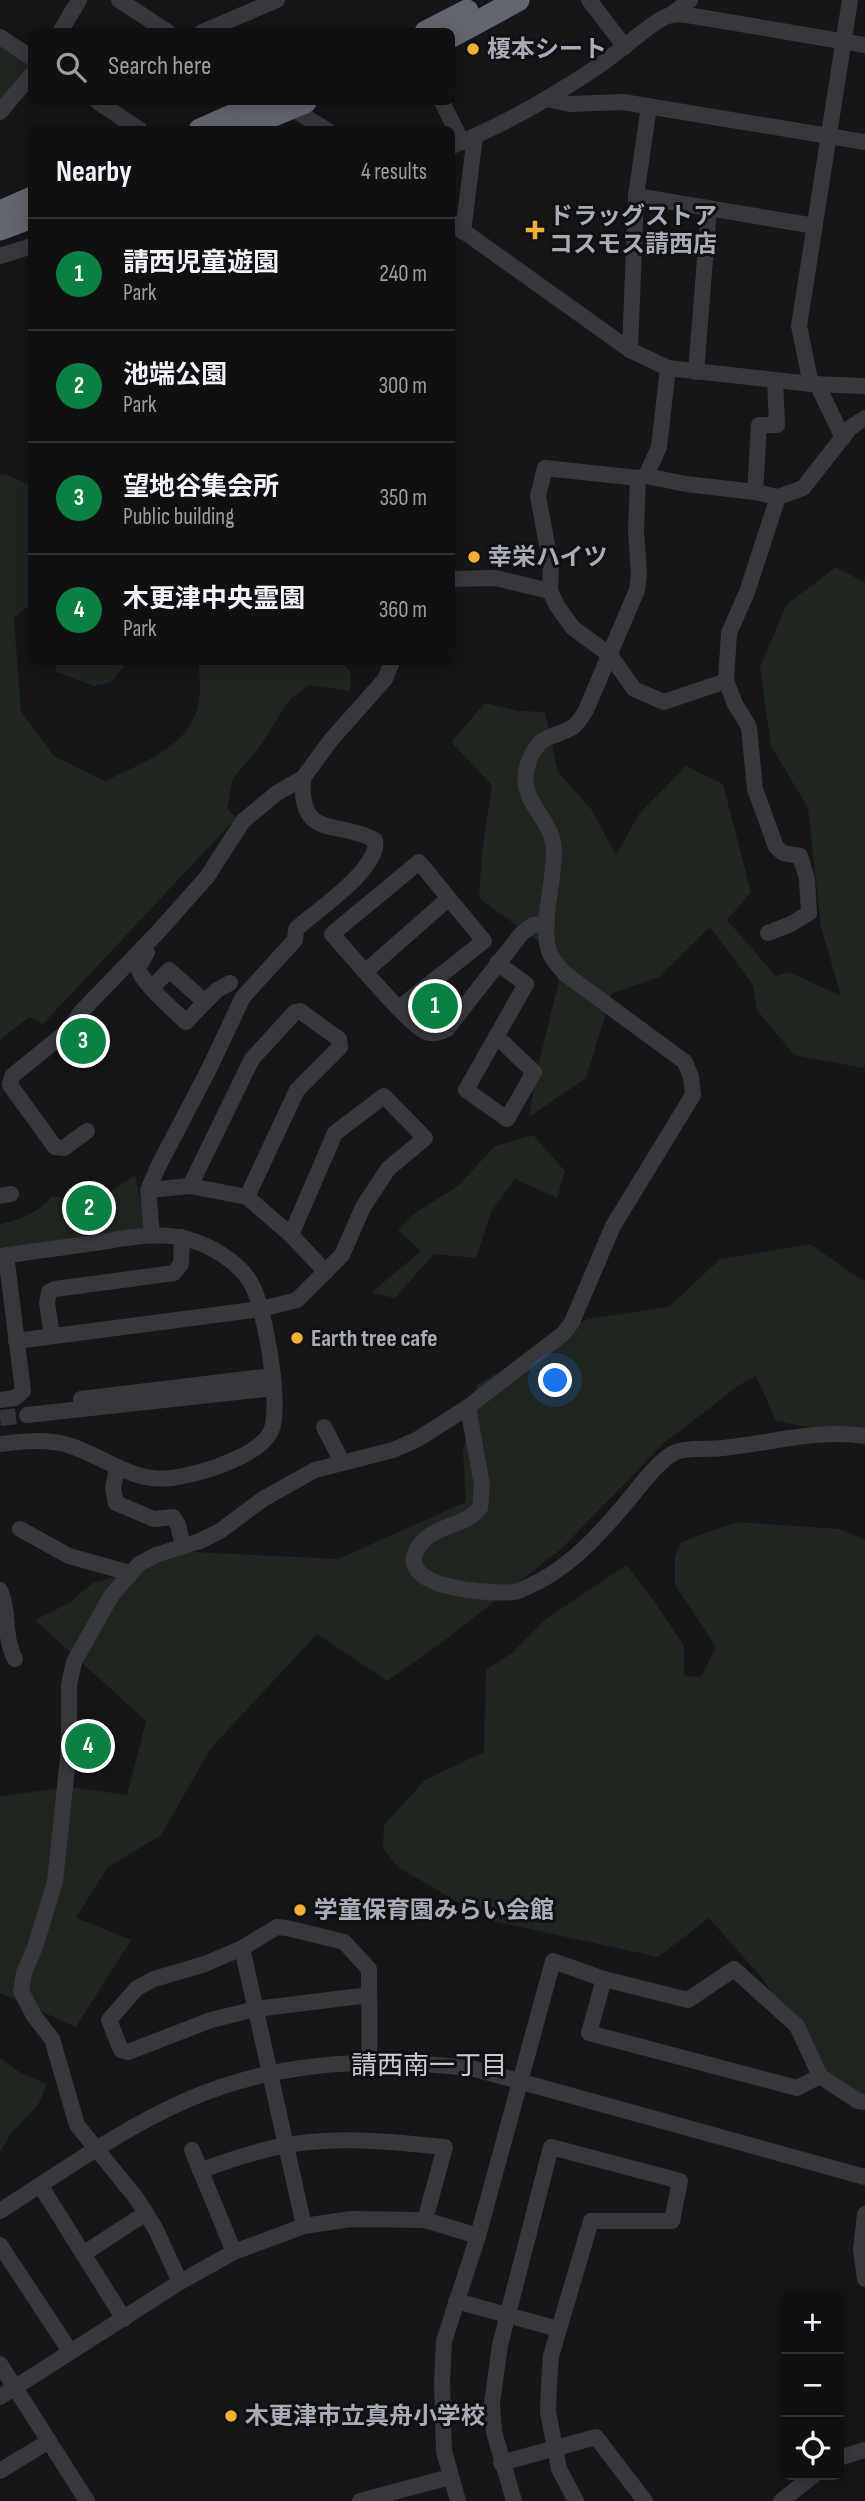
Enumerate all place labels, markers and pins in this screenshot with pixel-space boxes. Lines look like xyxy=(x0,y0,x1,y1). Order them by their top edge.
place label: 榎本シート xyxy=(487,35,607,64)
marker: 榎本シート xyxy=(465,41,481,57)
place label: ドラッグストア コスモス請西店 xyxy=(549,202,717,259)
marker: ドラッグストア コスモス請西店 xyxy=(527,222,543,238)
place label: 幸栄ハイツ xyxy=(488,543,608,572)
marker: 幸栄ハイツ xyxy=(466,549,482,565)
pin: 1 xyxy=(412,980,458,1032)
pin: 3 xyxy=(60,1015,106,1067)
pin: 2 xyxy=(66,1182,112,1234)
place label: Earth tree cafe xyxy=(311,1324,437,1353)
marker: Earth tree cafe xyxy=(289,1330,305,1346)
pin: 4 xyxy=(65,1720,111,1772)
place label: 学童保育園みらい会館 xyxy=(314,1896,554,1925)
marker: 学童保育園みらい会館 xyxy=(292,1902,308,1918)
place label: 木更津市立真舟小学校 xyxy=(245,2402,485,2431)
marker: 木更津市立真舟小学校 xyxy=(223,2408,239,2424)

